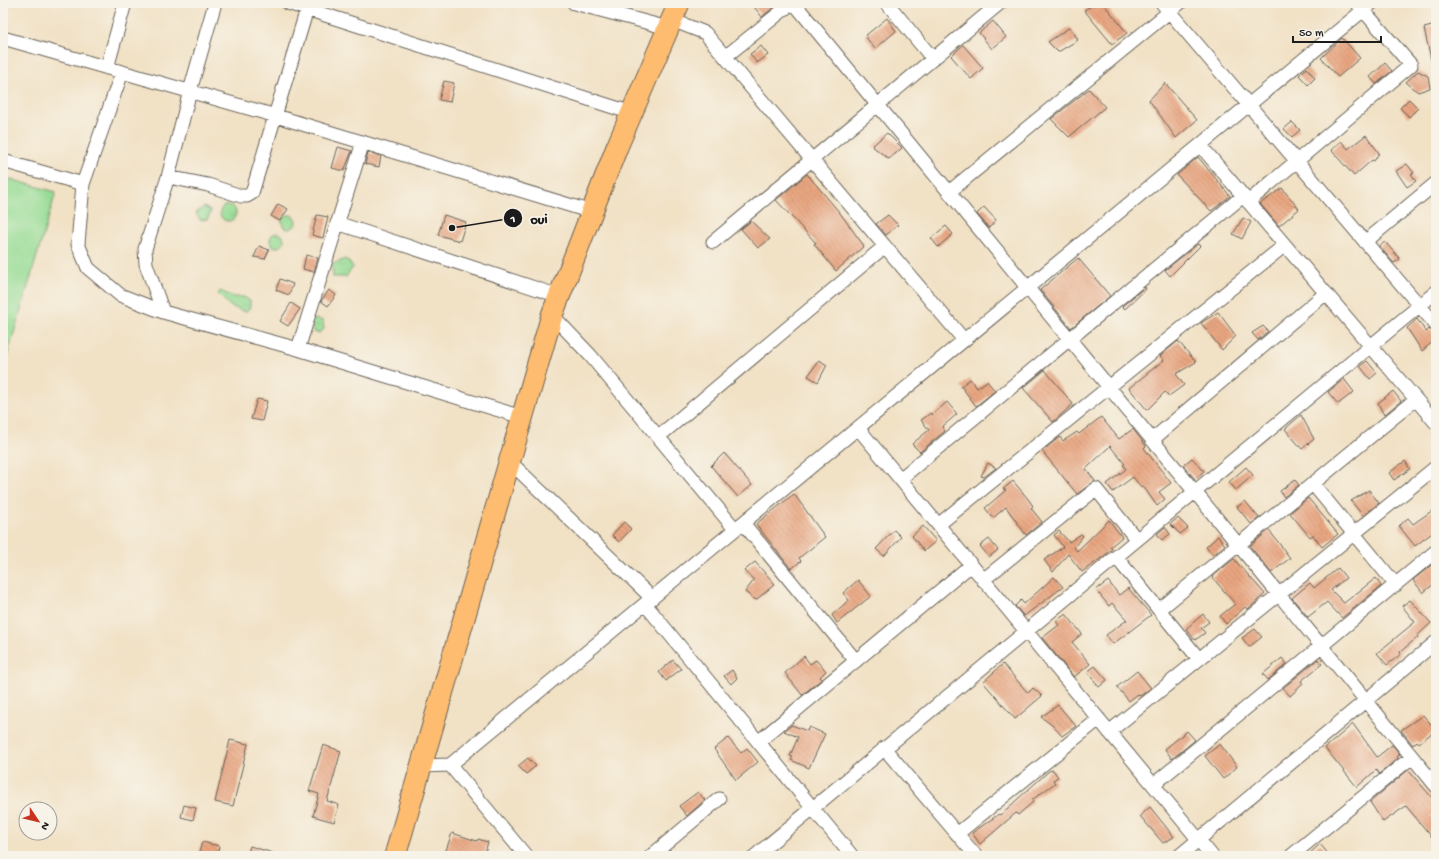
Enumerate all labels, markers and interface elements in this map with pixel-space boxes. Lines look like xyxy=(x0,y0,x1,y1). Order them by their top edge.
scale bar xyxy=(1293,18,1381,44)
text: 50 m xyxy=(1299,27,1324,41)
callout: oui xyxy=(503,205,556,231)
text: oui xyxy=(530,212,547,229)
text: 1 xyxy=(510,213,516,227)
north arrow xyxy=(18,801,58,841)
text: N xyxy=(38,819,52,832)

